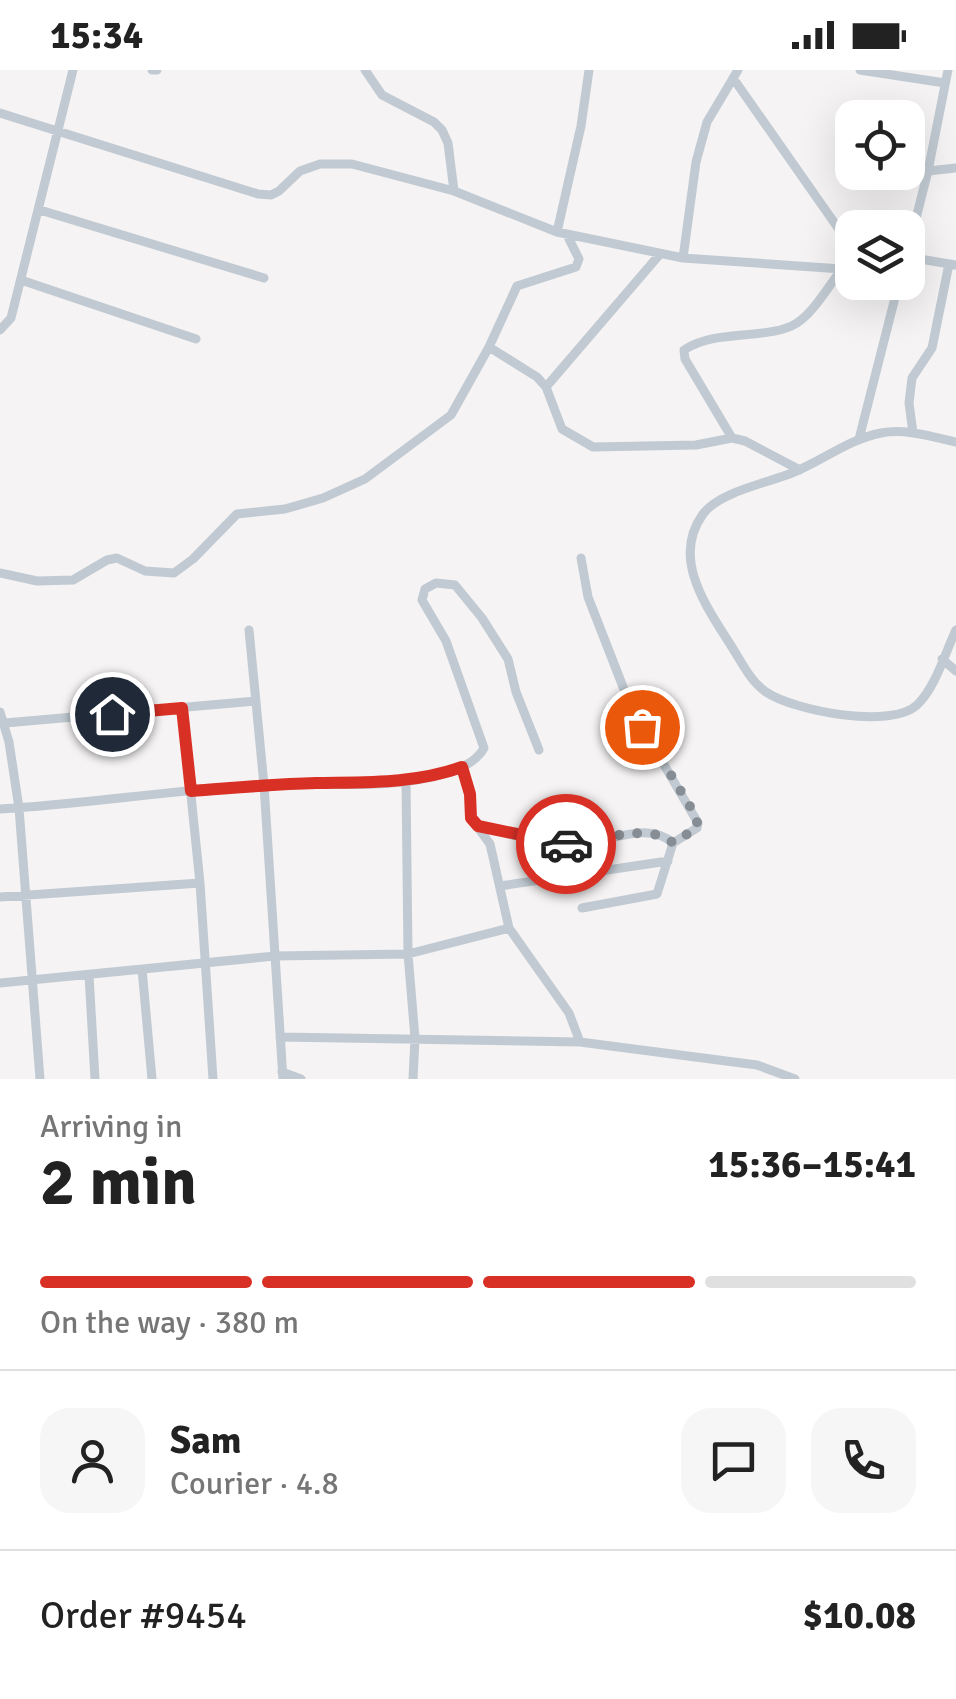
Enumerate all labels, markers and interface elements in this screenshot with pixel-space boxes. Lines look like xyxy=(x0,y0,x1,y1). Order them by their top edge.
text: 15:34 xyxy=(50,12,143,59)
map controls xyxy=(835,100,925,300)
button: locate xyxy=(835,100,925,190)
button: layers xyxy=(835,210,925,300)
pin xyxy=(70,672,155,757)
pin xyxy=(600,685,685,770)
icon: home xyxy=(85,687,140,742)
icon: bag xyxy=(615,700,670,755)
courier xyxy=(516,794,616,894)
icon: car xyxy=(539,817,594,872)
text: Arriving in xyxy=(40,1107,182,1146)
text: 15:36–15:41 xyxy=(708,1141,916,1188)
text: 2 min xyxy=(40,1143,197,1223)
text: On the way · 380 m xyxy=(40,1303,299,1342)
button: person xyxy=(40,1408,145,1513)
button: chat xyxy=(681,1408,786,1513)
button: phone xyxy=(811,1408,916,1513)
text: Sam xyxy=(170,1417,241,1464)
text: Courier · 4.8 xyxy=(170,1464,339,1503)
text: Order #9454 xyxy=(40,1592,247,1639)
text: $10.08 xyxy=(803,1592,916,1639)

